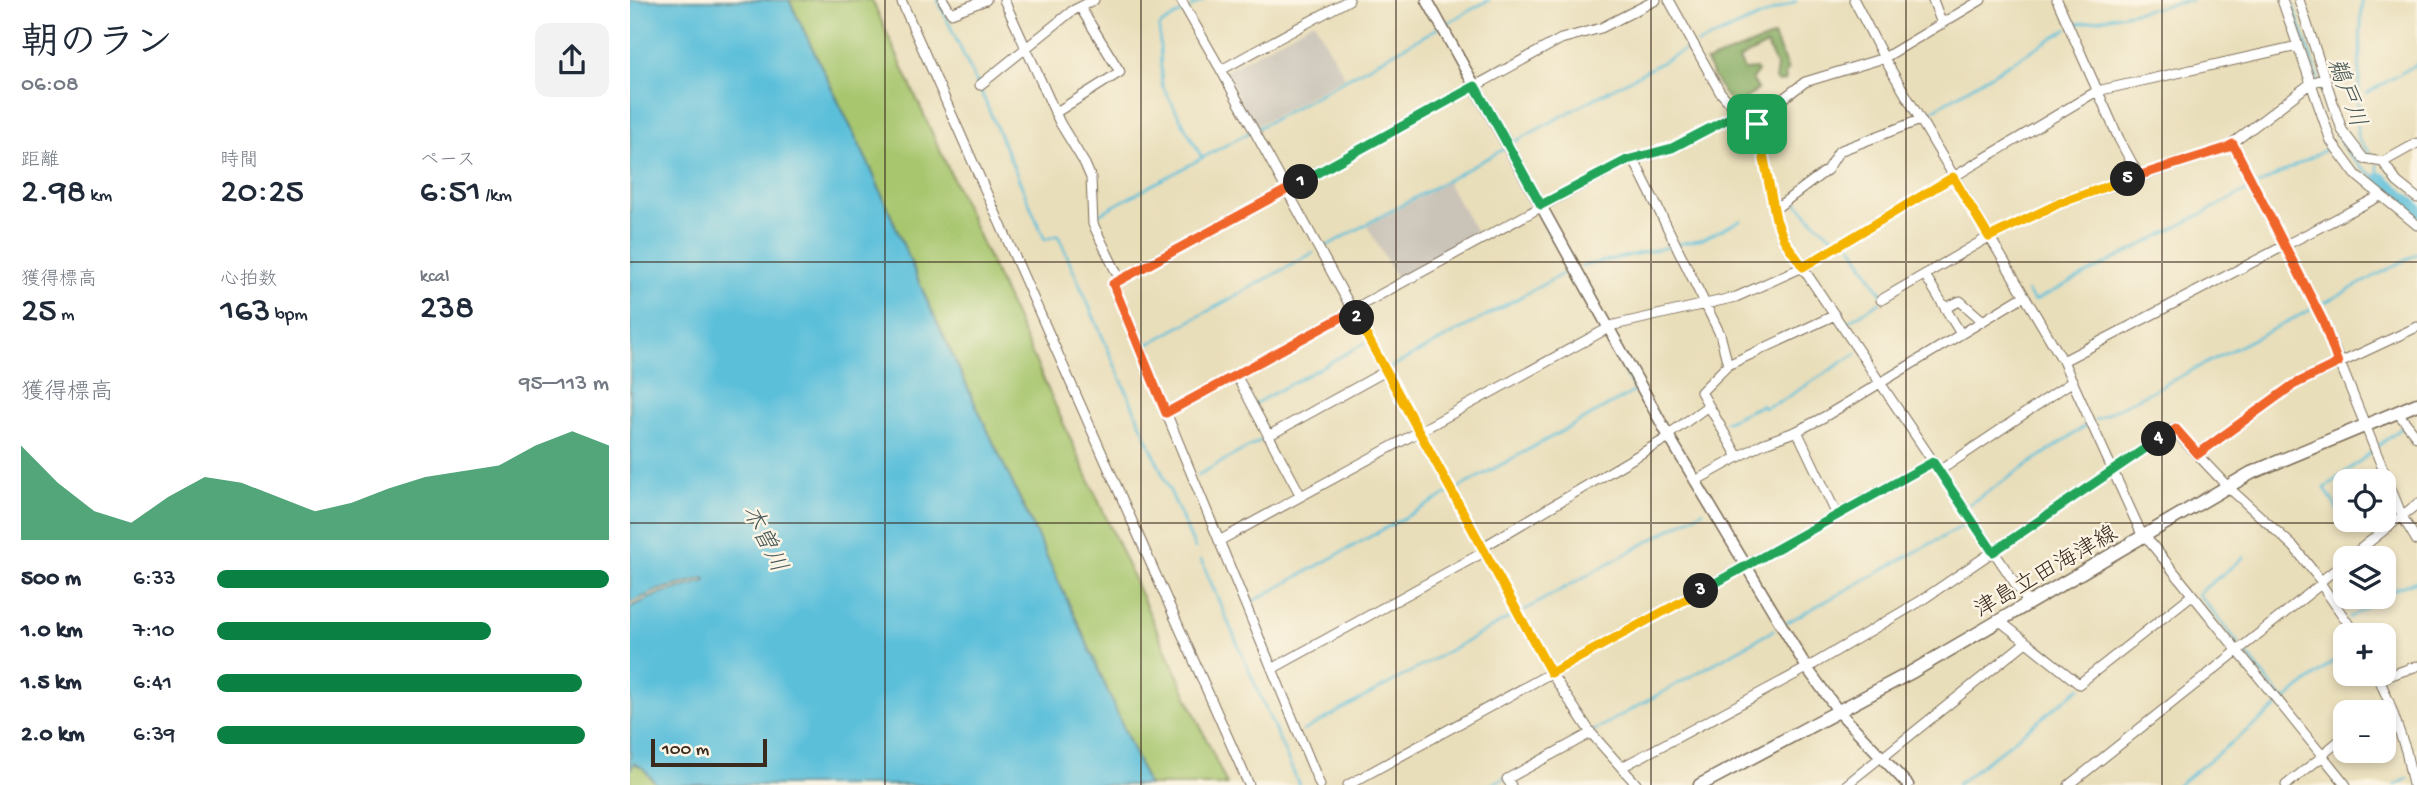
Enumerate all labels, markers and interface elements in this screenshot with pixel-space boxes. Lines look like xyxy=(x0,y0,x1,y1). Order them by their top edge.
button: share xyxy=(535,23,609,97)
text: 朝のラン xyxy=(21,24,173,68)
water label: 鵜戸川 xyxy=(2319,54,2372,132)
text: 06:08 xyxy=(21,72,79,99)
pin xyxy=(1727,94,1787,154)
icon: arrive xyxy=(1738,105,1776,143)
text: 距離 xyxy=(21,150,59,173)
text: 時間 xyxy=(220,150,258,173)
text: ペース xyxy=(420,150,476,173)
pin: 5 xyxy=(2110,162,2146,196)
pin: 1 xyxy=(1284,164,1318,200)
text: 5 xyxy=(2123,167,2133,190)
text: 1 xyxy=(1297,170,1304,193)
text: 2.98 xyxy=(21,173,86,214)
text: 20:25 xyxy=(220,173,304,214)
text: 6:51 xyxy=(420,173,481,214)
text: km xyxy=(86,185,112,208)
text: /km xyxy=(481,185,512,208)
text: kcal xyxy=(420,266,449,289)
text: 獲得標高 xyxy=(21,269,97,292)
text: 心拍数 xyxy=(220,269,277,292)
text: 238 xyxy=(420,289,474,330)
text: 25 xyxy=(21,292,57,333)
text: 163 xyxy=(220,292,270,333)
pin: 2 xyxy=(1340,300,1374,336)
text: m xyxy=(57,304,75,327)
text: bpm xyxy=(270,304,308,327)
text: 2 xyxy=(1352,306,1361,329)
text: 95–113 m xyxy=(519,371,609,398)
text: 獲得標高 xyxy=(21,380,113,407)
pin: 4 xyxy=(2142,422,2176,457)
text: 4 xyxy=(2154,427,2163,450)
map controls xyxy=(2333,469,2396,763)
button: locate xyxy=(2333,469,2396,532)
water label: 木曽川 xyxy=(734,500,793,578)
street label: 津島立田海津線 xyxy=(1970,520,2123,625)
button: layers xyxy=(2333,546,2396,609)
text: 500 m xyxy=(21,566,81,593)
text: 6:33 xyxy=(133,566,176,593)
pin: 3 xyxy=(1684,574,1718,608)
text: 3 xyxy=(1696,579,1705,602)
text: 1.0 km xyxy=(21,618,83,645)
text: 7:10 xyxy=(133,618,175,645)
button: + xyxy=(2333,623,2396,686)
text: 1.5 km xyxy=(21,670,82,697)
text: 6:41 xyxy=(133,670,172,697)
button: − xyxy=(2333,700,2396,763)
text: 2.0 km xyxy=(21,722,85,749)
text: 6:39 xyxy=(133,722,175,749)
scale bar xyxy=(651,736,766,768)
text: 100 m xyxy=(662,739,709,762)

